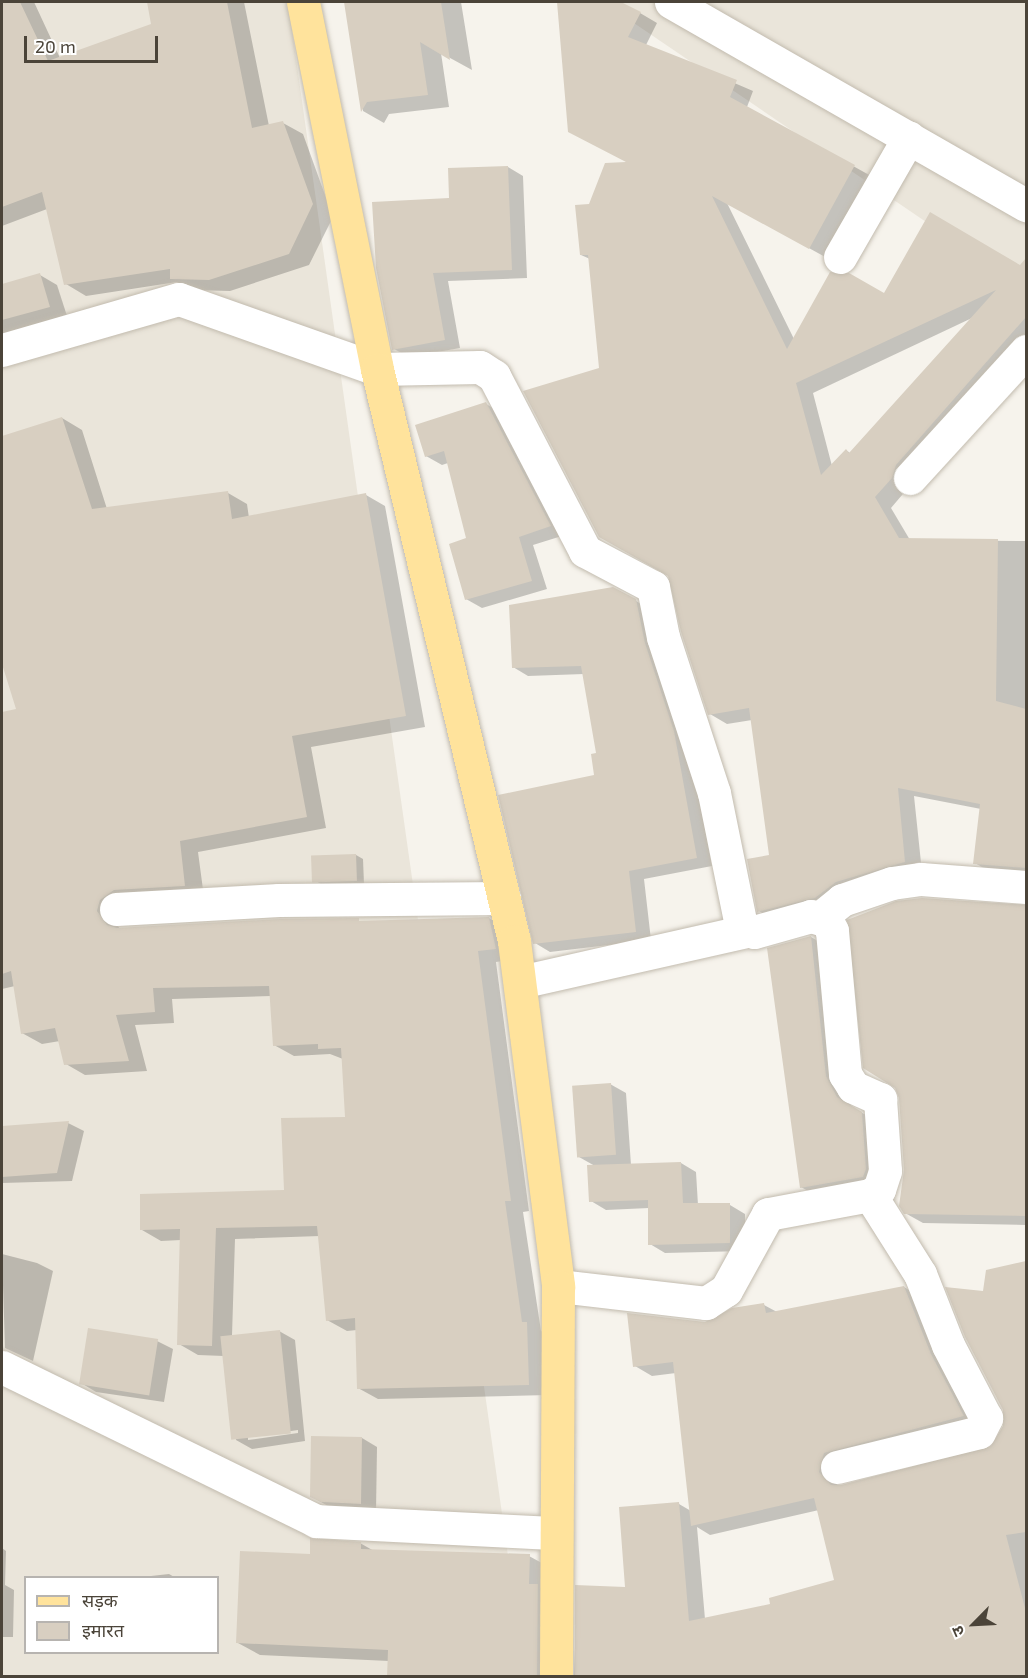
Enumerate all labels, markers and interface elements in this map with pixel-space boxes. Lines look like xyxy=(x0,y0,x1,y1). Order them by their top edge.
scale bar xyxy=(27,24,160,62)
text: 20 m xyxy=(35,35,76,57)
legend xyxy=(24,1576,219,1654)
text: सड़क xyxy=(82,1589,118,1611)
north arrow xyxy=(944,1594,1004,1654)
text: इमारत xyxy=(82,1619,124,1641)
text: उ xyxy=(947,1623,968,1640)

